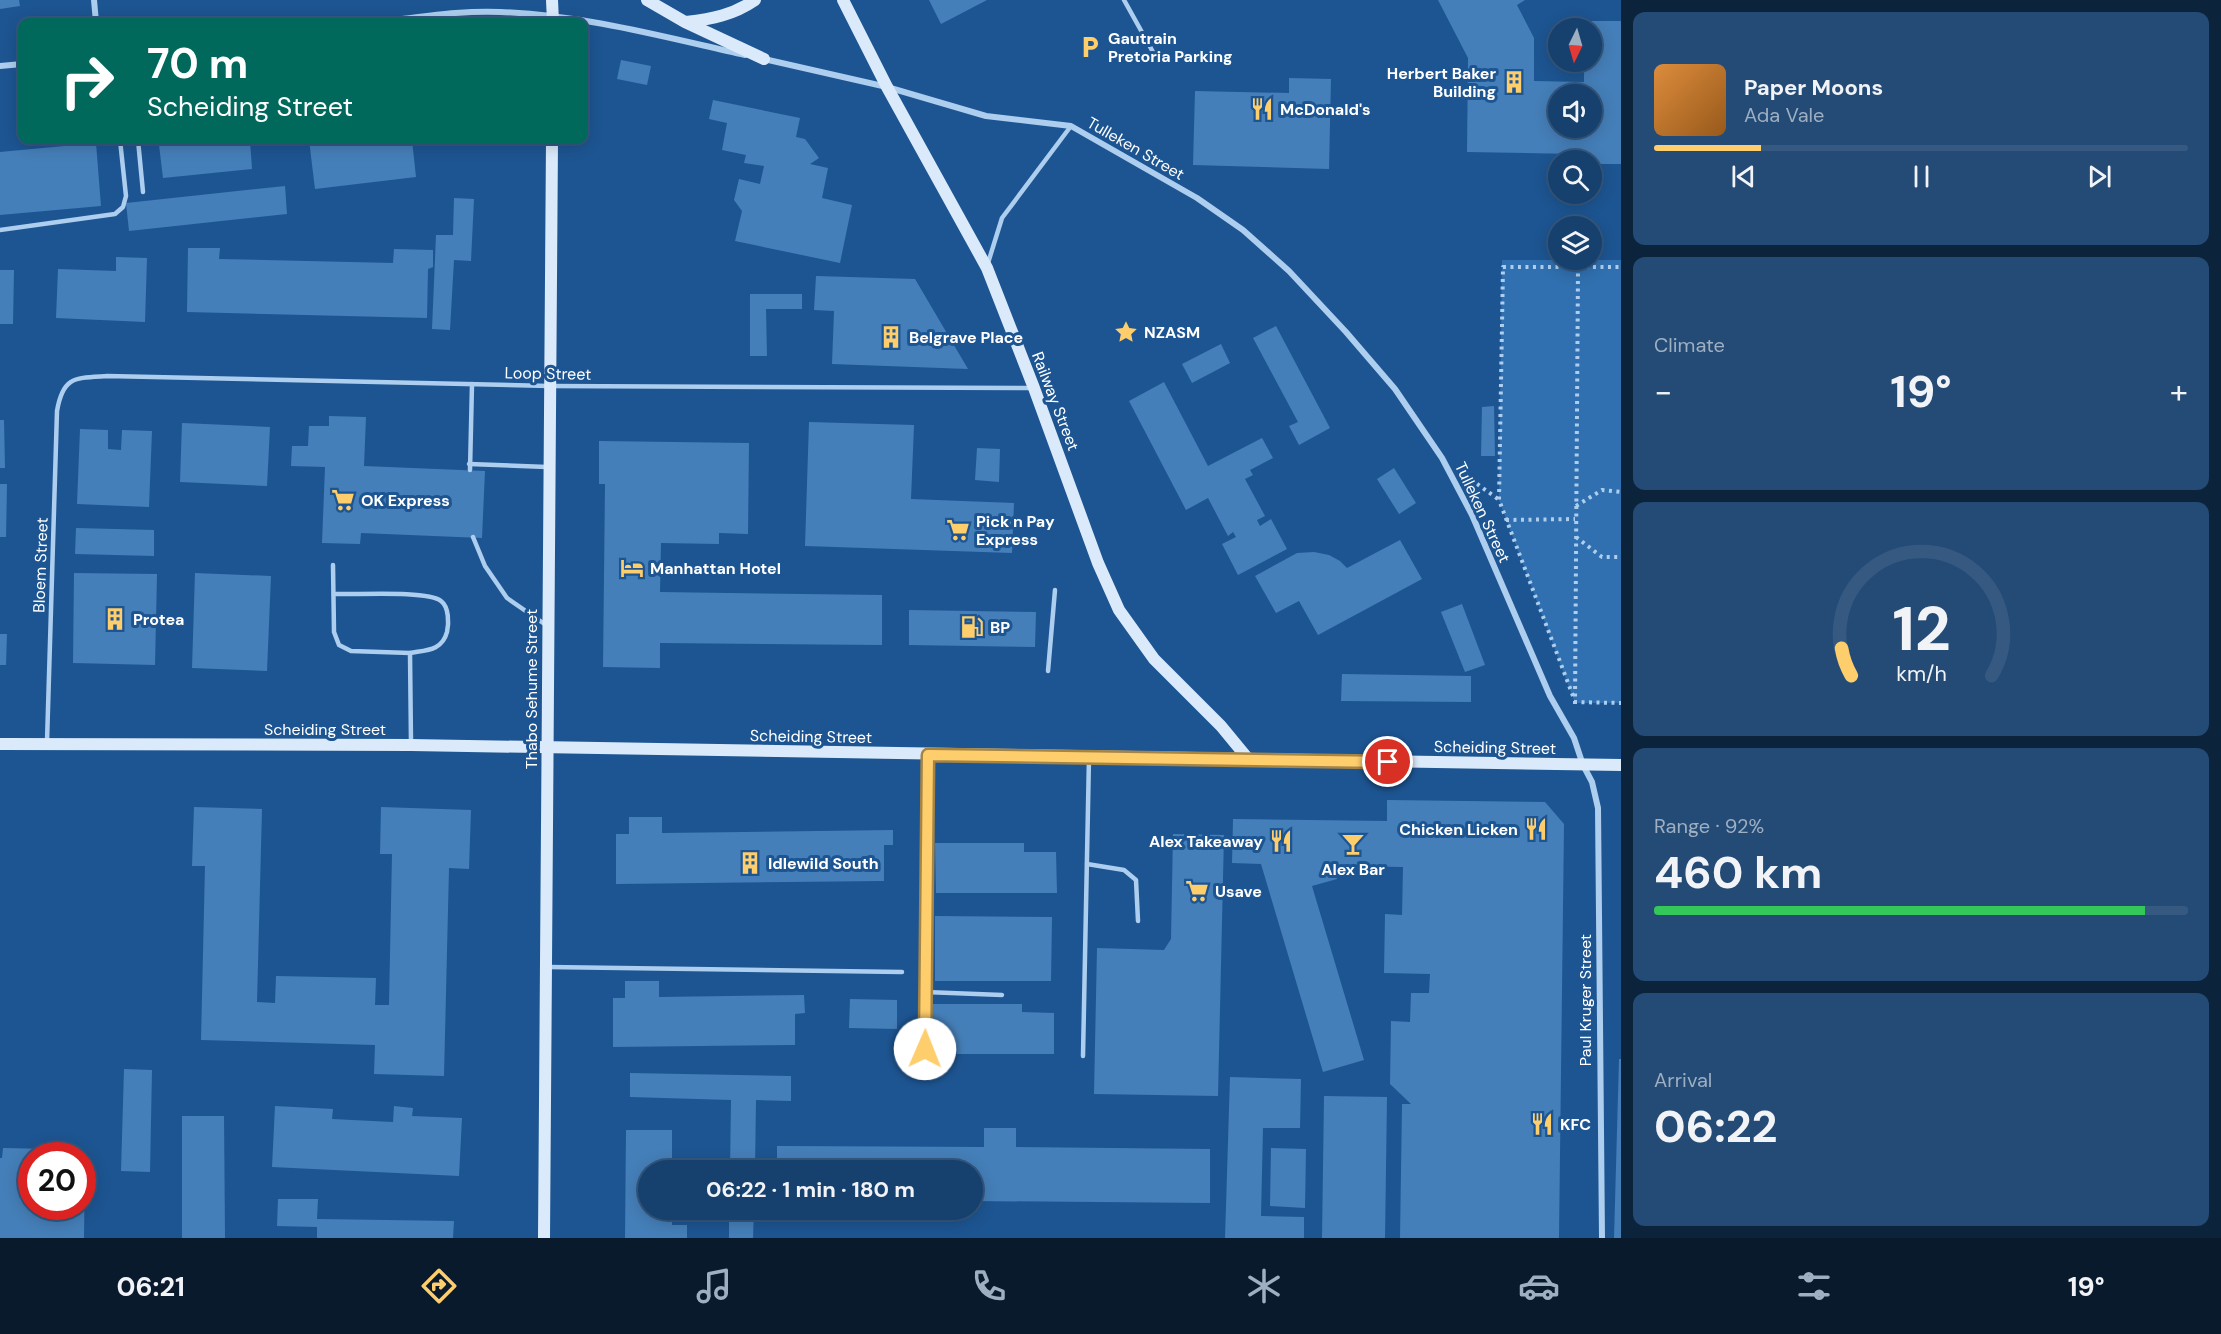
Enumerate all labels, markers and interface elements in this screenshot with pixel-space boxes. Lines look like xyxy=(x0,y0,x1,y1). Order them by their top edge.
north arrow xyxy=(1548,18,1602,72)
map controls xyxy=(1548,18,1602,270)
place label: Gautrain Pretoria Parking xyxy=(1108,28,1233,67)
parking icon: Gautrain Pretoria Parking xyxy=(1077,34,1103,60)
text: 70 m xyxy=(147,36,248,91)
icon: right xyxy=(48,42,126,120)
place label: Herbert Baker Building xyxy=(1387,63,1496,102)
building icon: Herbert Baker Building xyxy=(1501,69,1527,95)
text: Paper Moons xyxy=(1744,73,1883,102)
button: sound xyxy=(1548,84,1602,138)
text: Scheiding Street xyxy=(147,89,353,124)
restaurant icon: McDonald's xyxy=(1249,96,1275,122)
place label: McDonald's xyxy=(1280,99,1371,120)
text: Ada Vale xyxy=(1744,102,1824,128)
street label: Tulleken Street xyxy=(1083,112,1188,185)
button: search xyxy=(1548,150,1602,204)
icon: previous xyxy=(1727,160,1760,193)
icon: pause xyxy=(1905,160,1938,193)
icon: next xyxy=(2083,160,2116,193)
button: layers xyxy=(1548,216,1602,270)
place icon: NZASM xyxy=(1113,319,1139,345)
place label: NZASM xyxy=(1144,322,1200,343)
building icon: Belgrave Place xyxy=(878,324,904,350)
place label: Belgrave Place xyxy=(909,327,1023,348)
text: Climate xyxy=(1654,332,1725,358)
street label: Railway Street xyxy=(1027,349,1084,454)
street label: Loop Street xyxy=(504,362,592,385)
text: 19° xyxy=(1890,362,1952,421)
text: − xyxy=(1654,370,1672,413)
text: + xyxy=(2170,370,2188,413)
street label: Tulleken Street xyxy=(1450,458,1515,566)
supermarket icon: OK Express xyxy=(330,487,356,513)
place label: OK Express xyxy=(361,490,450,511)
place label: Pick n Pay Express xyxy=(976,511,1055,550)
street label: Bloem Street xyxy=(28,517,53,613)
supermarket icon: Pick n Pay Express xyxy=(945,517,971,543)
hotel icon: Manhattan Hotel xyxy=(619,555,645,581)
place label: Manhattan Hotel xyxy=(650,558,781,579)
text: 12 xyxy=(1892,588,1950,669)
building icon: Protea xyxy=(102,606,128,632)
place label: Protea xyxy=(133,609,184,630)
street label: Thabo Sehume Street xyxy=(521,609,542,769)
fuel station icon: BP xyxy=(959,614,985,640)
place label: BP xyxy=(990,617,1010,638)
text: km/h xyxy=(1896,660,1946,688)
street label: Scheiding Street xyxy=(264,719,386,740)
street label: Scheiding Street xyxy=(750,725,872,748)
pin xyxy=(1362,736,1413,787)
street label: Scheiding Street xyxy=(1434,736,1556,759)
icon: arrive xyxy=(1371,745,1404,778)
text: Range · 92% xyxy=(1654,813,1764,839)
restaurant icon: Chicken Licken xyxy=(1523,816,1549,842)
place label: Chicken Licken xyxy=(1399,819,1518,840)
restaurant icon: Alex Takeaway xyxy=(1268,828,1294,854)
place label: Alex Takeaway xyxy=(1149,831,1263,852)
bar icon: Alex Bar xyxy=(1340,831,1366,857)
text: 460 km xyxy=(1654,843,1822,902)
building icon: Idlewild South xyxy=(737,850,763,876)
place label: Idlewild South xyxy=(768,853,879,874)
place label: Alex Bar xyxy=(1321,859,1385,880)
supermarket icon: Usave xyxy=(1184,878,1210,904)
place label: Usave xyxy=(1215,881,1262,902)
street label: Paul Kruger Street xyxy=(1575,934,1596,1066)
position arrow xyxy=(893,1017,957,1081)
text: Arrival xyxy=(1654,1067,1712,1093)
text: 06:22 xyxy=(1654,1097,1778,1156)
restaurant icon: KFC xyxy=(1529,1111,1555,1137)
place label: KFC xyxy=(1560,1114,1591,1135)
speed limit sign: 20 xyxy=(18,1142,96,1220)
text: 06:22 · 1 min · 180 m xyxy=(706,1175,915,1204)
icon: directions xyxy=(418,1265,460,1307)
icon: music xyxy=(693,1265,735,1307)
icon: phone xyxy=(968,1265,1010,1307)
icon: climate xyxy=(1243,1265,1285,1307)
icon: car xyxy=(1518,1265,1560,1307)
icon: filters xyxy=(1793,1265,1835,1307)
text: 06:21 xyxy=(116,1269,185,1304)
text: 19° xyxy=(2068,1269,2104,1304)

